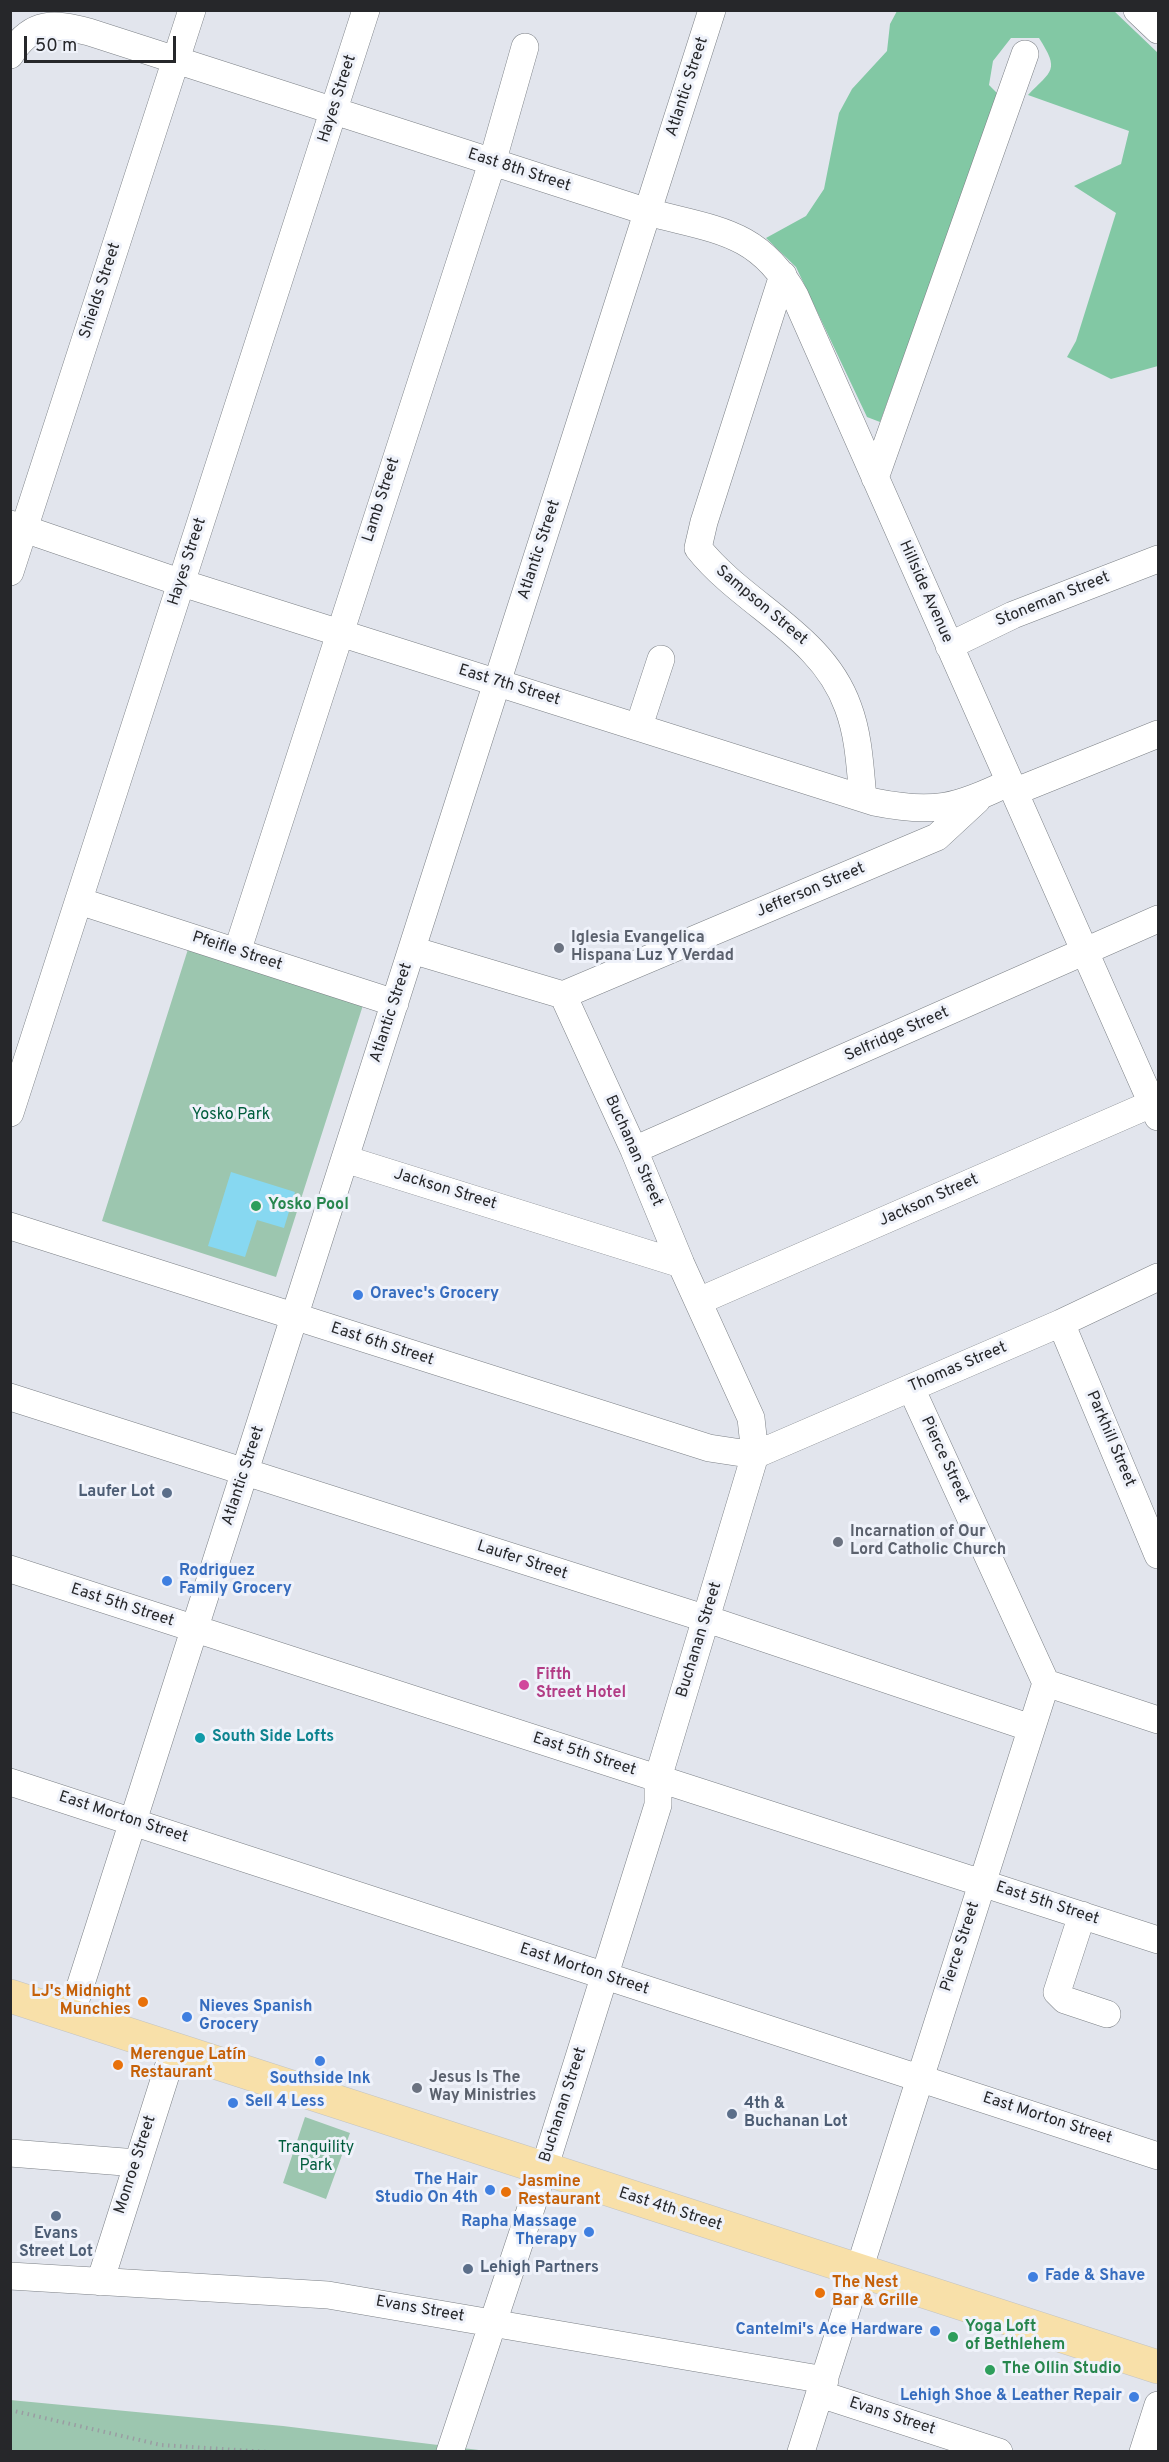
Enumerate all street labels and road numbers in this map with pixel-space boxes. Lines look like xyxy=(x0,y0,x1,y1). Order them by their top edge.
street label: Atlantic Street xyxy=(663,35,713,139)
street label: Hayes Street xyxy=(315,53,361,145)
street label: East 8th Street xyxy=(465,145,573,197)
street label: Shields Street xyxy=(76,241,126,341)
street label: Lamb Street xyxy=(359,455,405,545)
street label: Atlantic Street xyxy=(515,498,565,602)
street label: Hayes Street xyxy=(165,516,211,608)
street label: Hillside Avenue xyxy=(894,538,956,646)
street label: Sampson Street xyxy=(711,562,811,650)
street label: Stoneman Street xyxy=(993,568,1113,632)
street label: East 7th Street xyxy=(456,661,562,711)
street label: Jefferson Street xyxy=(754,860,868,922)
street label: Pfeifle Street xyxy=(189,928,285,976)
street label: Atlantic Street xyxy=(367,961,417,1065)
street label: Selfridge Street xyxy=(842,1003,952,1067)
street label: Buchanan Street xyxy=(600,1092,666,1210)
street label: Jackson Street xyxy=(391,1165,499,1215)
street label: Jackson Street xyxy=(876,1171,982,1231)
street label: East 6th Street xyxy=(328,1319,436,1371)
street label: Thomas Street xyxy=(906,1339,1010,1397)
street label: Parkhill Street xyxy=(1081,1388,1139,1490)
street label: Pierce Street xyxy=(916,1414,972,1506)
street label: Atlantic Street xyxy=(219,1424,269,1528)
street label: Laufer Street xyxy=(474,1537,570,1585)
street label: East 5th Street xyxy=(68,1580,176,1632)
street label: Buchanan Street xyxy=(673,1580,727,1700)
street label: East 5th Street xyxy=(530,1729,638,1781)
street label: East Morton Street xyxy=(56,1788,190,1848)
street label: East 5th Street xyxy=(993,1878,1101,1930)
street label: Pierce Street xyxy=(937,1900,985,1994)
street label: East Morton Street xyxy=(517,1940,651,2000)
street label: Buchanan Street xyxy=(536,2045,592,2165)
street label: East Morton Street xyxy=(980,2089,1114,2149)
street label: Monroe Street xyxy=(111,2113,161,2217)
street label: East 4th Street xyxy=(616,2184,724,2236)
street label: Evans Street xyxy=(374,2293,466,2327)
street label: Evans Street xyxy=(846,2394,938,2440)

